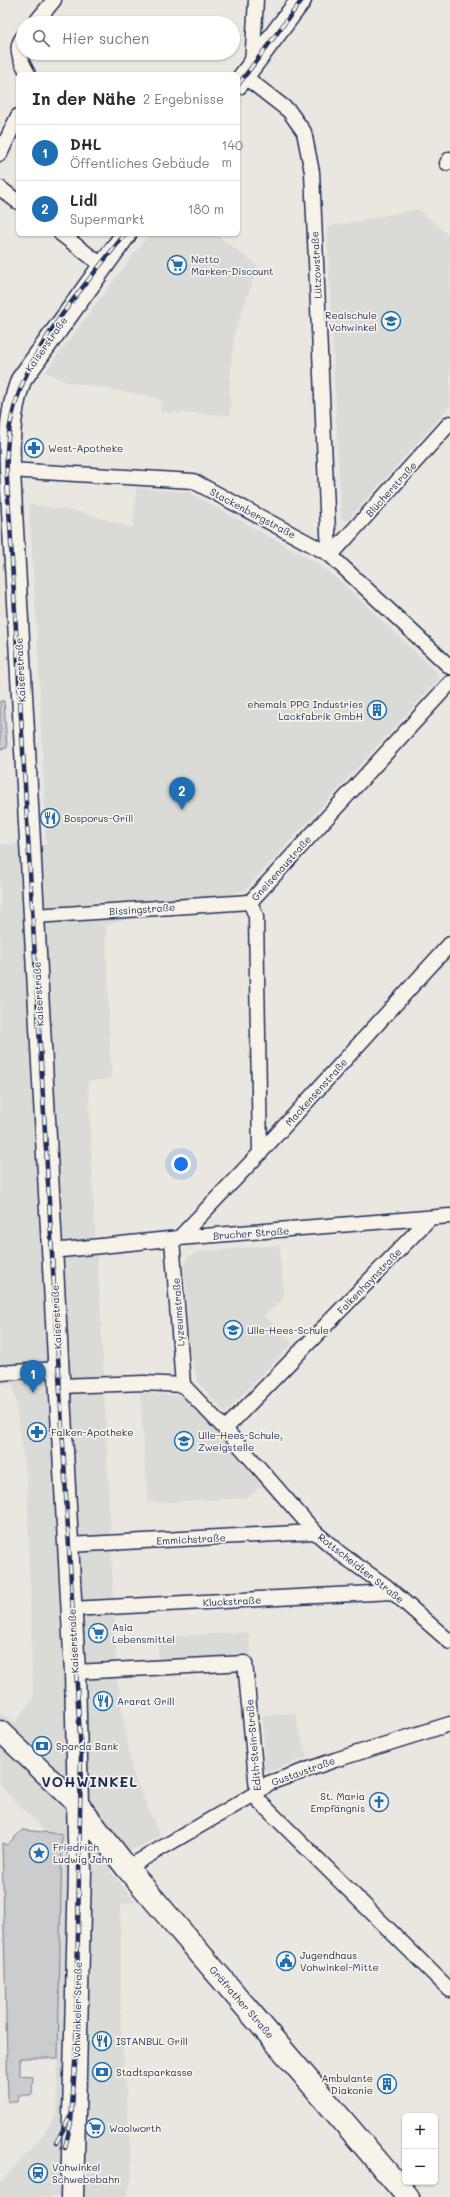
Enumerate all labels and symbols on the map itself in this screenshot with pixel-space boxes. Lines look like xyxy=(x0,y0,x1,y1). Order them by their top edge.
street label: Lützowstraße xyxy=(307,231,325,299)
place label: Netto Marken-Discount xyxy=(191,252,274,278)
supermarket icon: Netto Marken-Discount xyxy=(166,254,188,276)
place label: Realschule Vohwinkel xyxy=(325,308,377,334)
school or university icon: Realschule Vohwinkel xyxy=(380,310,402,332)
street label: Kaiserstraße xyxy=(22,314,70,374)
pharmacy icon: West-Apotheke xyxy=(23,437,45,459)
place label: West-Apotheke xyxy=(48,441,123,455)
street label: Blücherstraße xyxy=(362,458,420,520)
street label: Stackenbergstraße xyxy=(208,484,298,542)
street label: Kaiserstraße xyxy=(11,637,29,703)
place label: ehemals PPG Industries Lackfabrik GmbH xyxy=(247,697,363,723)
building icon: ehemals PPG Industries Lackfabrik GmbH xyxy=(366,699,388,721)
pin: 2 xyxy=(169,777,195,810)
restaurant icon: Bosporus-Grill xyxy=(39,807,61,829)
place label: Bosporus-Grill xyxy=(64,811,133,825)
street label: Gneisenaustraße xyxy=(248,832,314,904)
street label: Bissingstraße xyxy=(108,900,176,918)
street label: Kaiserstraße xyxy=(29,961,47,1027)
street label: Mackensenstraße xyxy=(282,1055,350,1129)
your location xyxy=(171,1154,191,1174)
street label: Brucher Straße xyxy=(212,1223,290,1243)
street label: Falkenhaynstraße xyxy=(334,1245,404,1317)
street label: Lyzeumstraße xyxy=(169,1277,187,1347)
street label: Kaiserstraße xyxy=(47,1284,65,1350)
school or university icon: Ulle-Hees-Schule xyxy=(222,1319,244,1341)
place label: Ulle-Hees-Schule xyxy=(247,1323,329,1337)
pin: 1 xyxy=(20,1360,46,1393)
pharmacy icon: Falken-Apotheke xyxy=(26,1421,48,1443)
place label: Falken-Apotheke xyxy=(51,1425,133,1439)
place label: Ulle-Hees-Schule, Zweigstelle xyxy=(198,1428,283,1454)
school or university icon: Ulle-Hees-Schule, Zweigstelle xyxy=(173,1430,195,1452)
street label: Emmichstraße xyxy=(156,1530,226,1548)
street label: Rottscheidter Straße xyxy=(315,1530,407,1606)
street label: Kluckstraße xyxy=(203,1592,261,1610)
street label: Kaiserstraße xyxy=(64,1608,82,1674)
place label: Asia Lebensmittel xyxy=(112,1620,175,1646)
supermarket icon: Asia Lebensmittel xyxy=(87,1622,109,1644)
restaurant icon: Ararat Grill xyxy=(92,1690,114,1712)
place label: Ararat Grill xyxy=(117,1694,175,1708)
street label: Edith-Stein-Straße xyxy=(242,1698,264,1792)
bank icon: Sparda Bank xyxy=(31,1735,53,1757)
place label: Sparda Bank xyxy=(56,1739,118,1753)
street label: Gustavstraße xyxy=(269,1753,337,1789)
district label: VOHWINKEL xyxy=(42,1772,138,1791)
place label: St. Maria Empfängnis xyxy=(311,1789,365,1815)
church icon: St. Maria Empfängnis xyxy=(368,1791,390,1813)
place label: Friedrich Ludwig Jahn xyxy=(53,1840,113,1866)
place icon: Friedrich Ludwig Jahn xyxy=(28,1842,50,1864)
place label: Jugendhaus Vohwinkel-Mitte xyxy=(300,1948,379,1974)
public building icon: Jugendhaus Vohwinkel-Mitte xyxy=(275,1950,297,1972)
street label: Vohwinkeler Straße xyxy=(69,1962,85,2058)
street label: Gräfrather Straße xyxy=(207,1963,277,2041)
restaurant icon: ISTANBUL Grill xyxy=(91,2030,113,2052)
place label: ISTANBUL Grill xyxy=(116,2034,188,2048)
bank icon: Stadtsparkasse xyxy=(91,2061,113,2083)
place label: Stadtsparkasse xyxy=(116,2065,193,2079)
place label: Ambulante Diakonie xyxy=(321,2071,373,2097)
building icon: Ambulante Diakonie xyxy=(376,2073,398,2095)
supermarket icon: Woolworth xyxy=(84,2117,106,2139)
place label: Woolworth xyxy=(109,2121,161,2135)
place label: Vohwinkel Schwebebahn xyxy=(52,2160,119,2186)
station icon: Vohwinkel Schwebebahn xyxy=(27,2162,49,2184)

